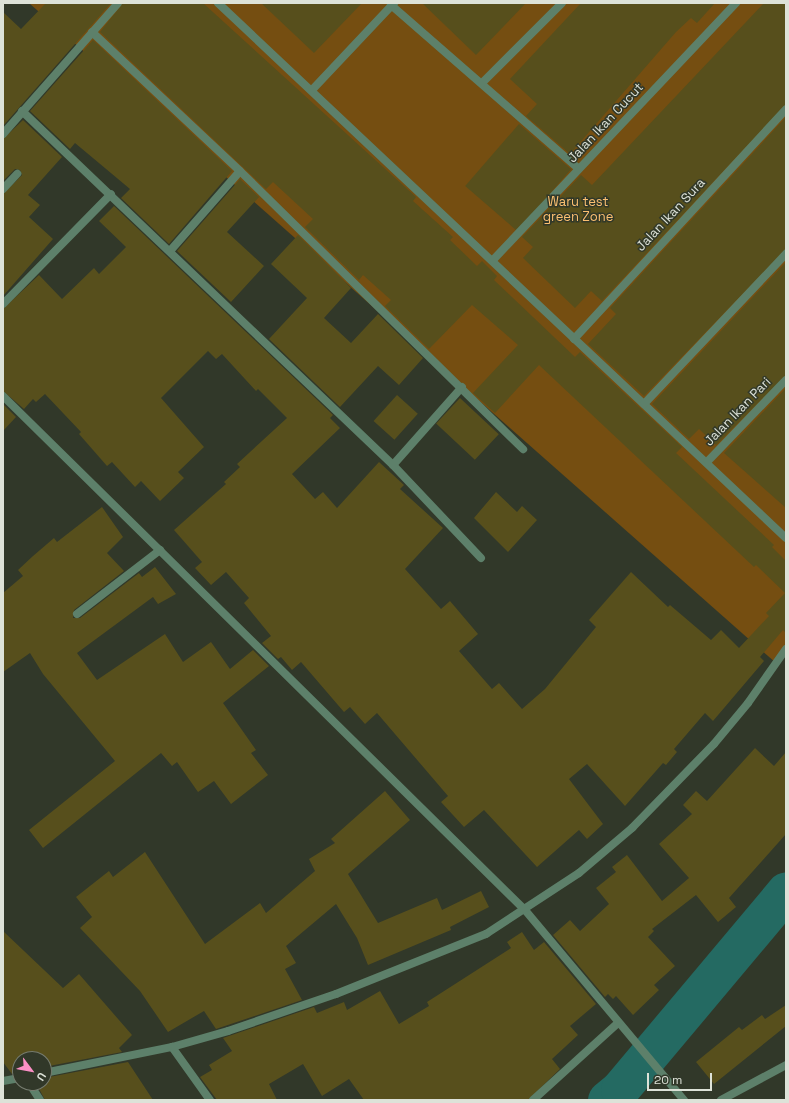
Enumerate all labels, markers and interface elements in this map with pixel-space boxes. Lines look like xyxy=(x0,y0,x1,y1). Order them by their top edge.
street label: Jalan Ikan Cucut xyxy=(565,80,647,166)
street label: Jalan Ikan Sura xyxy=(633,175,709,255)
park label: Waru test green Zone xyxy=(543,195,613,226)
street label: Jalan Ikan Pari xyxy=(702,375,774,449)
north arrow xyxy=(12,1051,52,1091)
scale bar xyxy=(649,1065,714,1091)
text: U xyxy=(33,1070,49,1084)
text: 20 m xyxy=(654,1072,682,1088)

